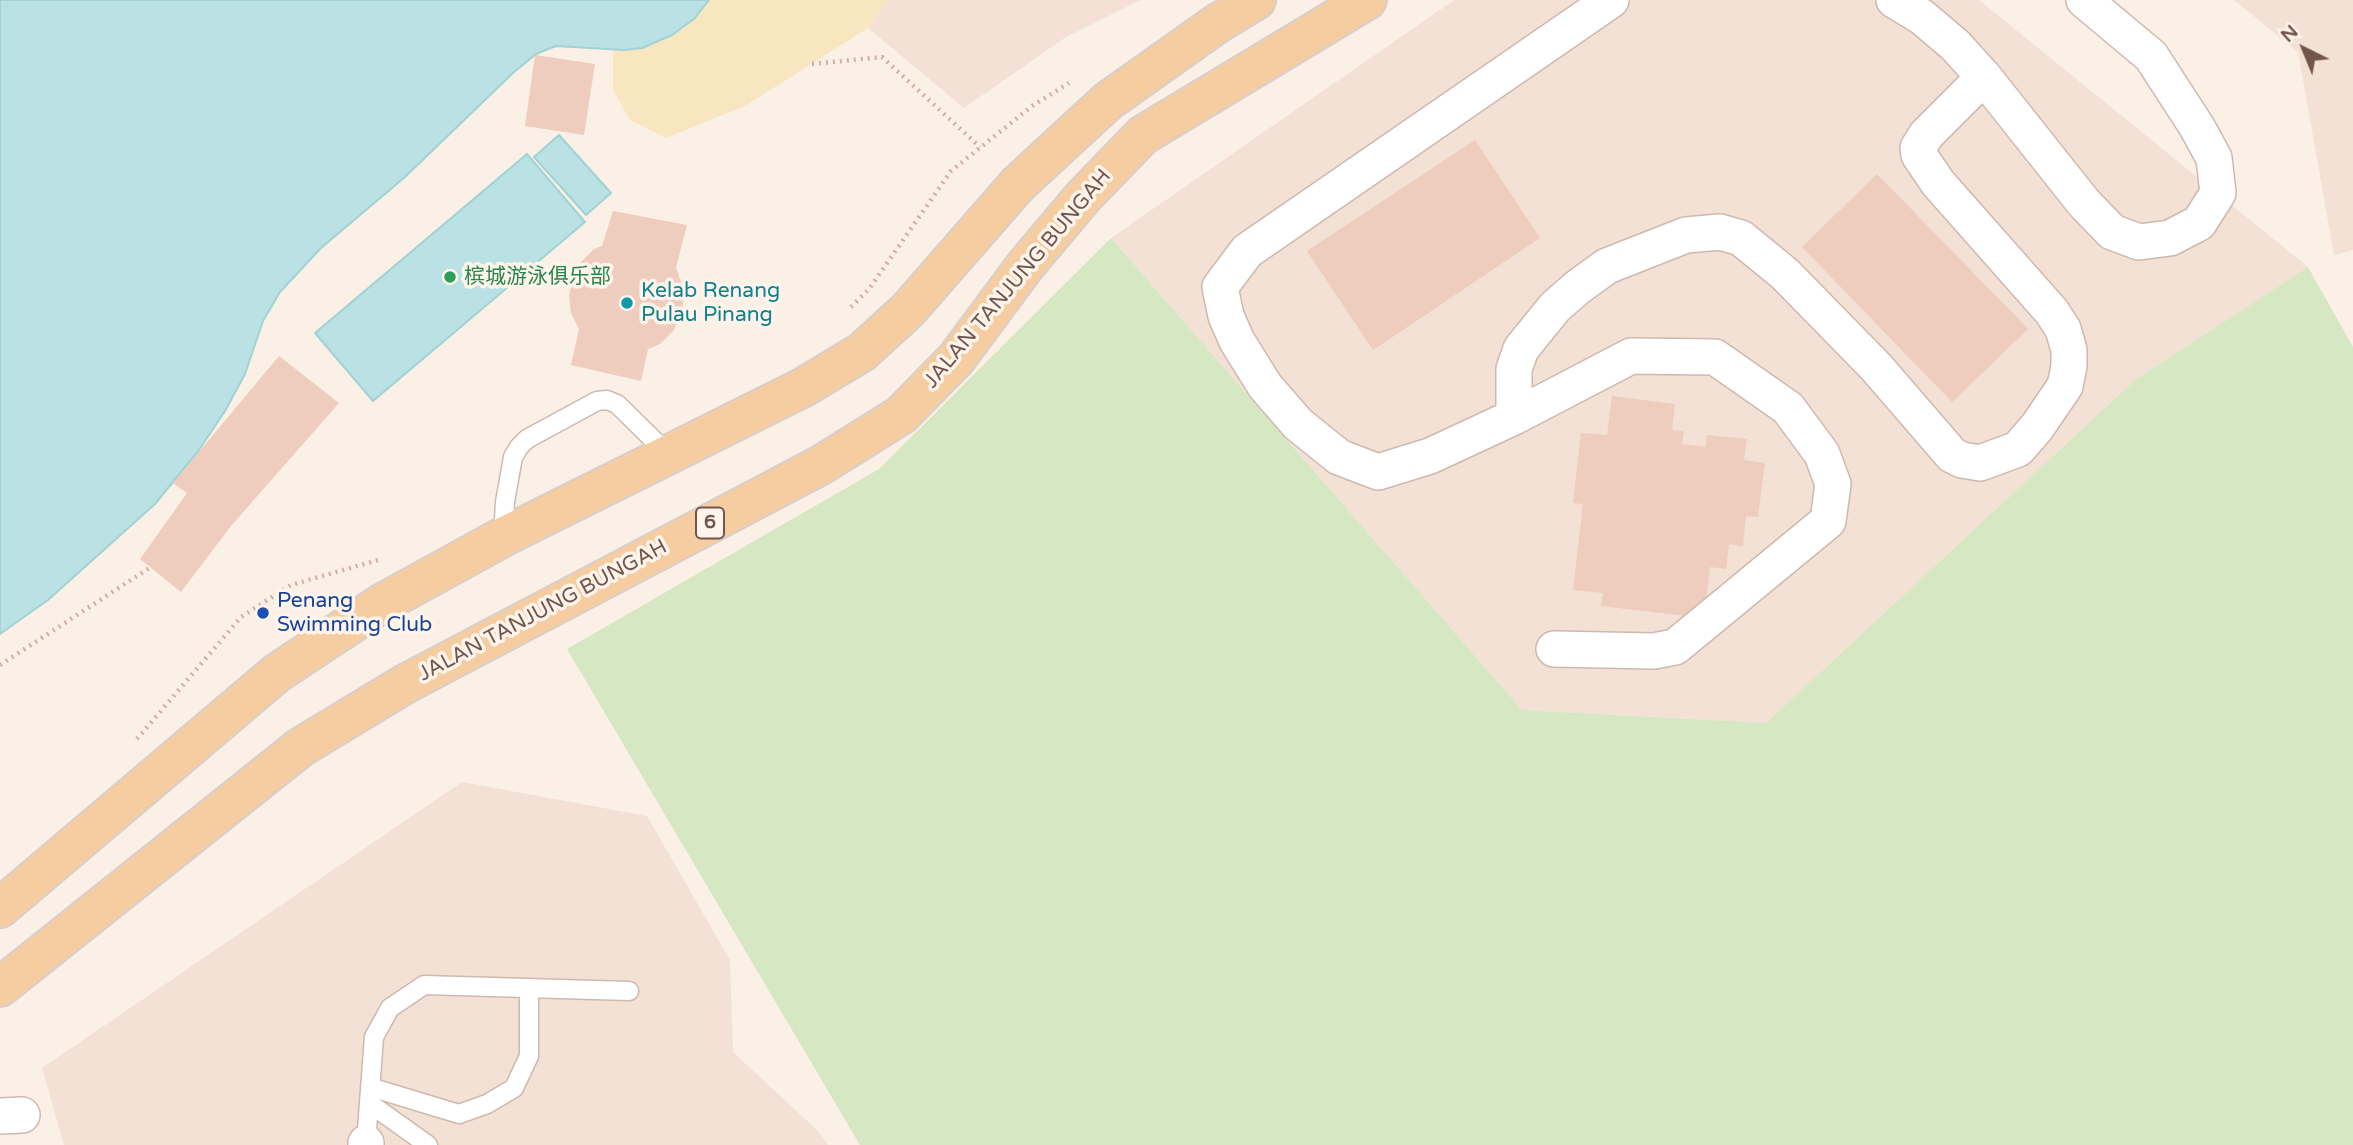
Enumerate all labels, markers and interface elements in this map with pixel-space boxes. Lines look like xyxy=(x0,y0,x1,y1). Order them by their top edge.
north arrow xyxy=(2269,14,2339,84)
text: N xyxy=(2277,20,2303,47)
street label: JALAN TANJUNG BUNGAH xyxy=(919,164,1117,394)
place label: 槟城游泳俱乐部 xyxy=(464,264,611,290)
marker: 槟城游泳俱乐部 xyxy=(442,269,458,285)
place label: Kelab Renang Pulau Pinang xyxy=(641,278,780,328)
marker: Kelab Renang Pulau Pinang xyxy=(619,295,635,311)
road number: 6 xyxy=(696,508,724,538)
street label: JALAN TANJUNG BUNGAH xyxy=(414,535,672,687)
place label: Penang Swimming Club xyxy=(277,588,432,638)
marker: Penang Swimming Club xyxy=(255,605,271,621)

